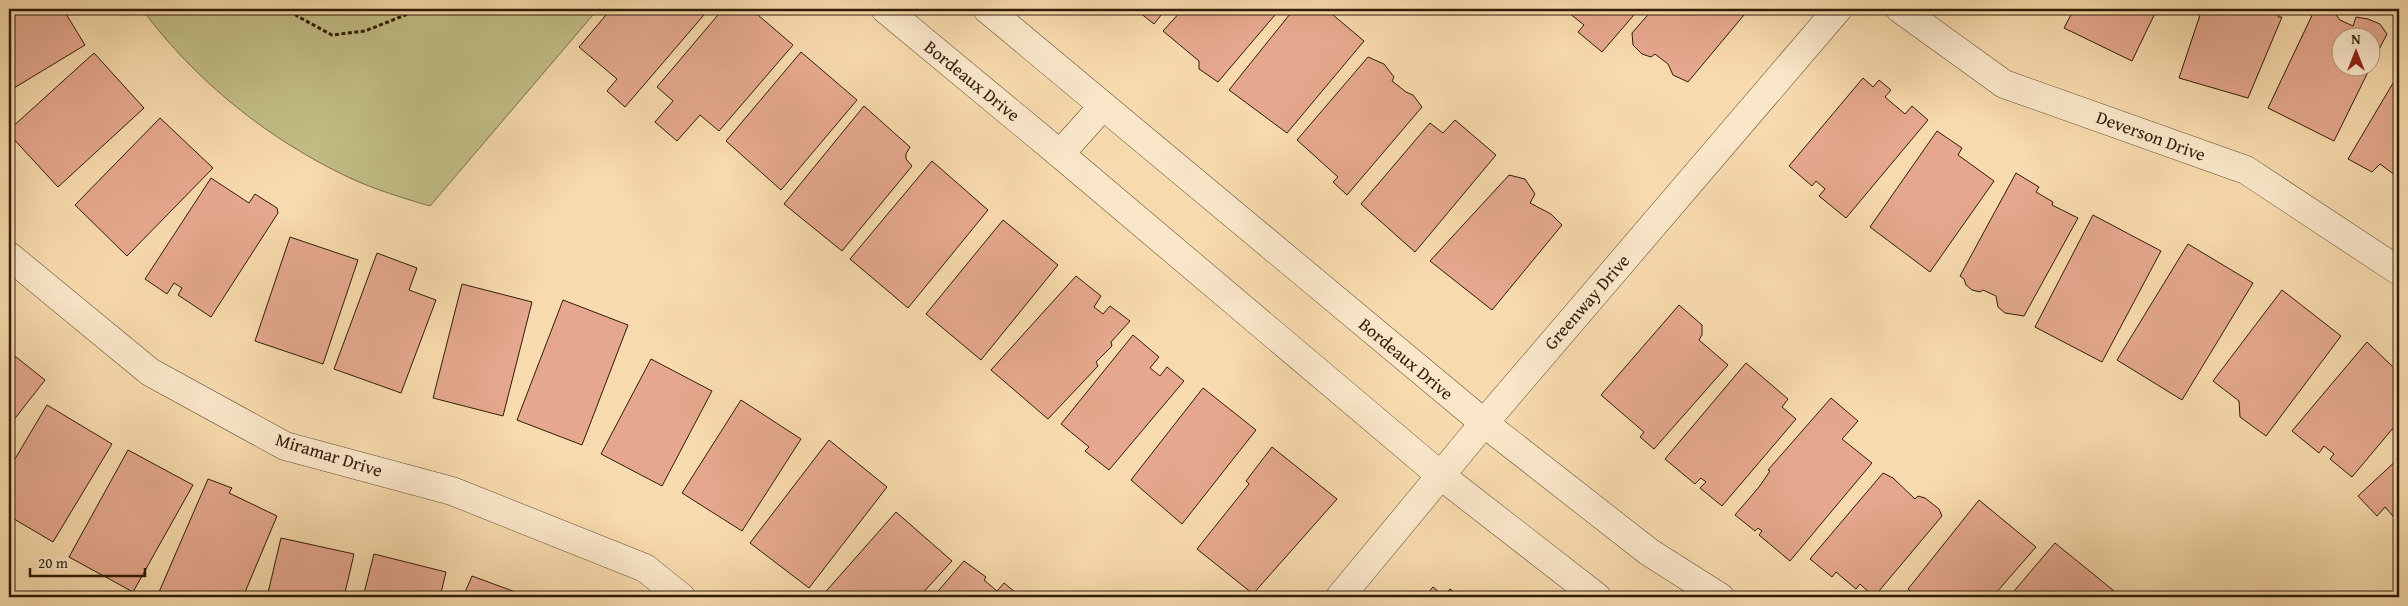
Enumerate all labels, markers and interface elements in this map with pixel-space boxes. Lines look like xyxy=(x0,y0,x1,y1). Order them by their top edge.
north arrow xyxy=(2330,28,2380,78)
text: N xyxy=(2351,29,2361,49)
street label: Bordeaux Drive xyxy=(919,33,1026,128)
street label: Deverson Drive xyxy=(2093,103,2210,168)
street label: Greenway Drive xyxy=(1537,248,1636,355)
street label: Bordeaux Drive xyxy=(1353,311,1460,406)
street label: Miramar Drive xyxy=(272,425,386,484)
scale bar xyxy=(30,546,145,578)
text: 20 m xyxy=(38,552,69,573)

